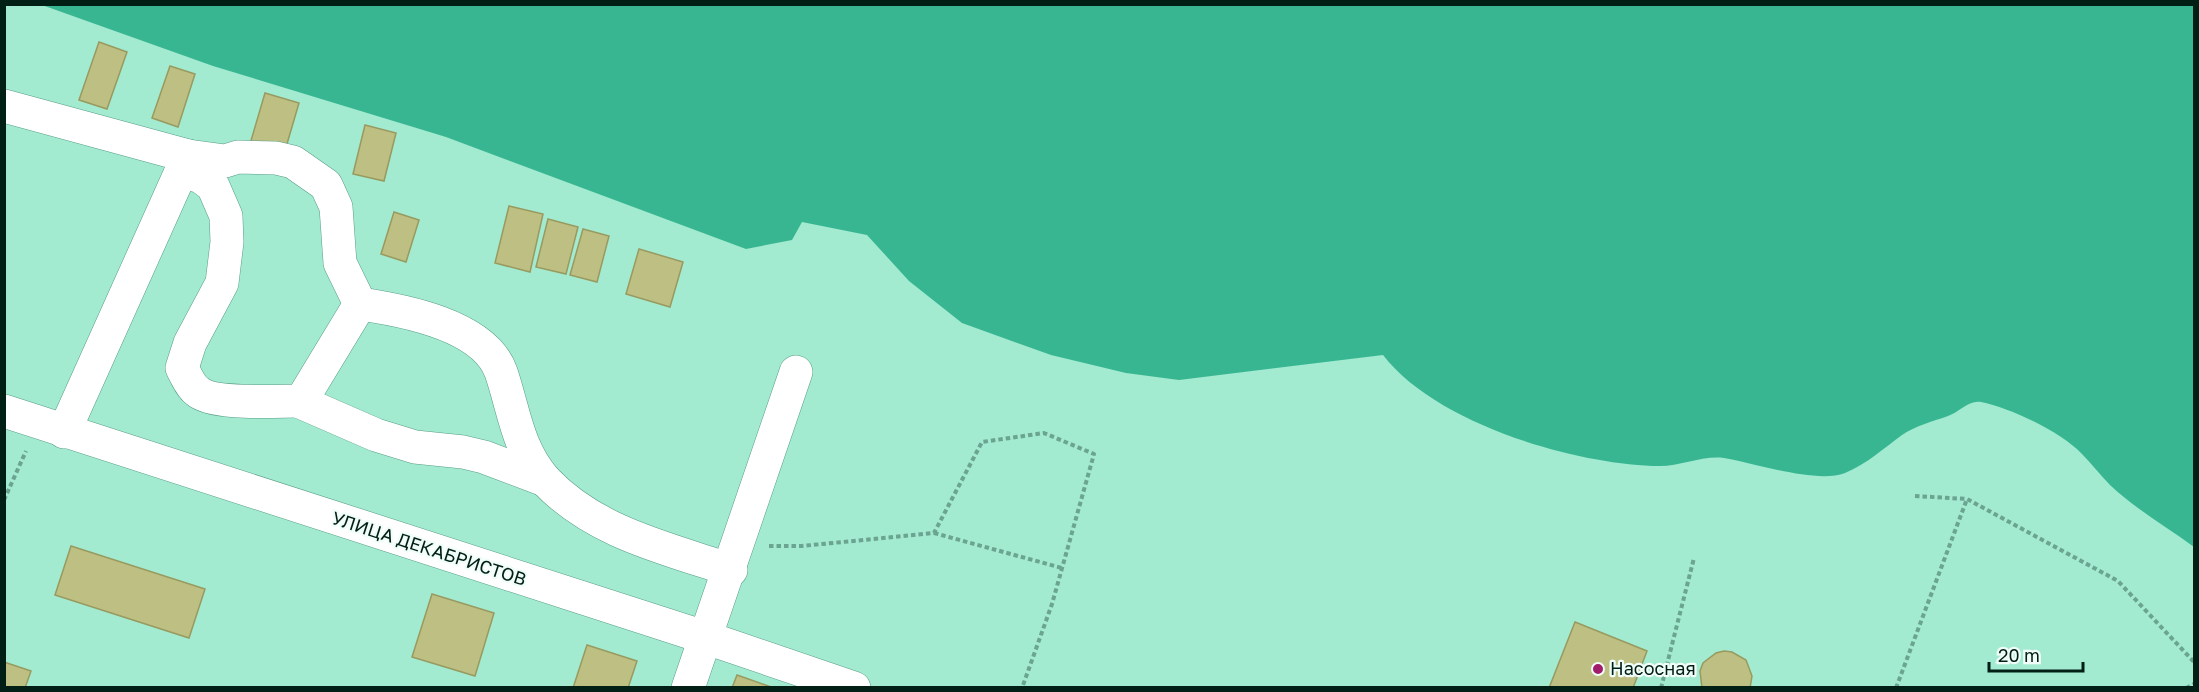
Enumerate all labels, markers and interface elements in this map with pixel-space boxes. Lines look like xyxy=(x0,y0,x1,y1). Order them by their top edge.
street label: УЛИЦА ДЕКАБРИСТОВ xyxy=(329,506,529,590)
scale bar xyxy=(1989,635,2084,673)
text: 20 m xyxy=(1998,644,2040,666)
place label: Насосная xyxy=(1610,657,1696,679)
marker: Насосная xyxy=(1591,662,1605,676)

